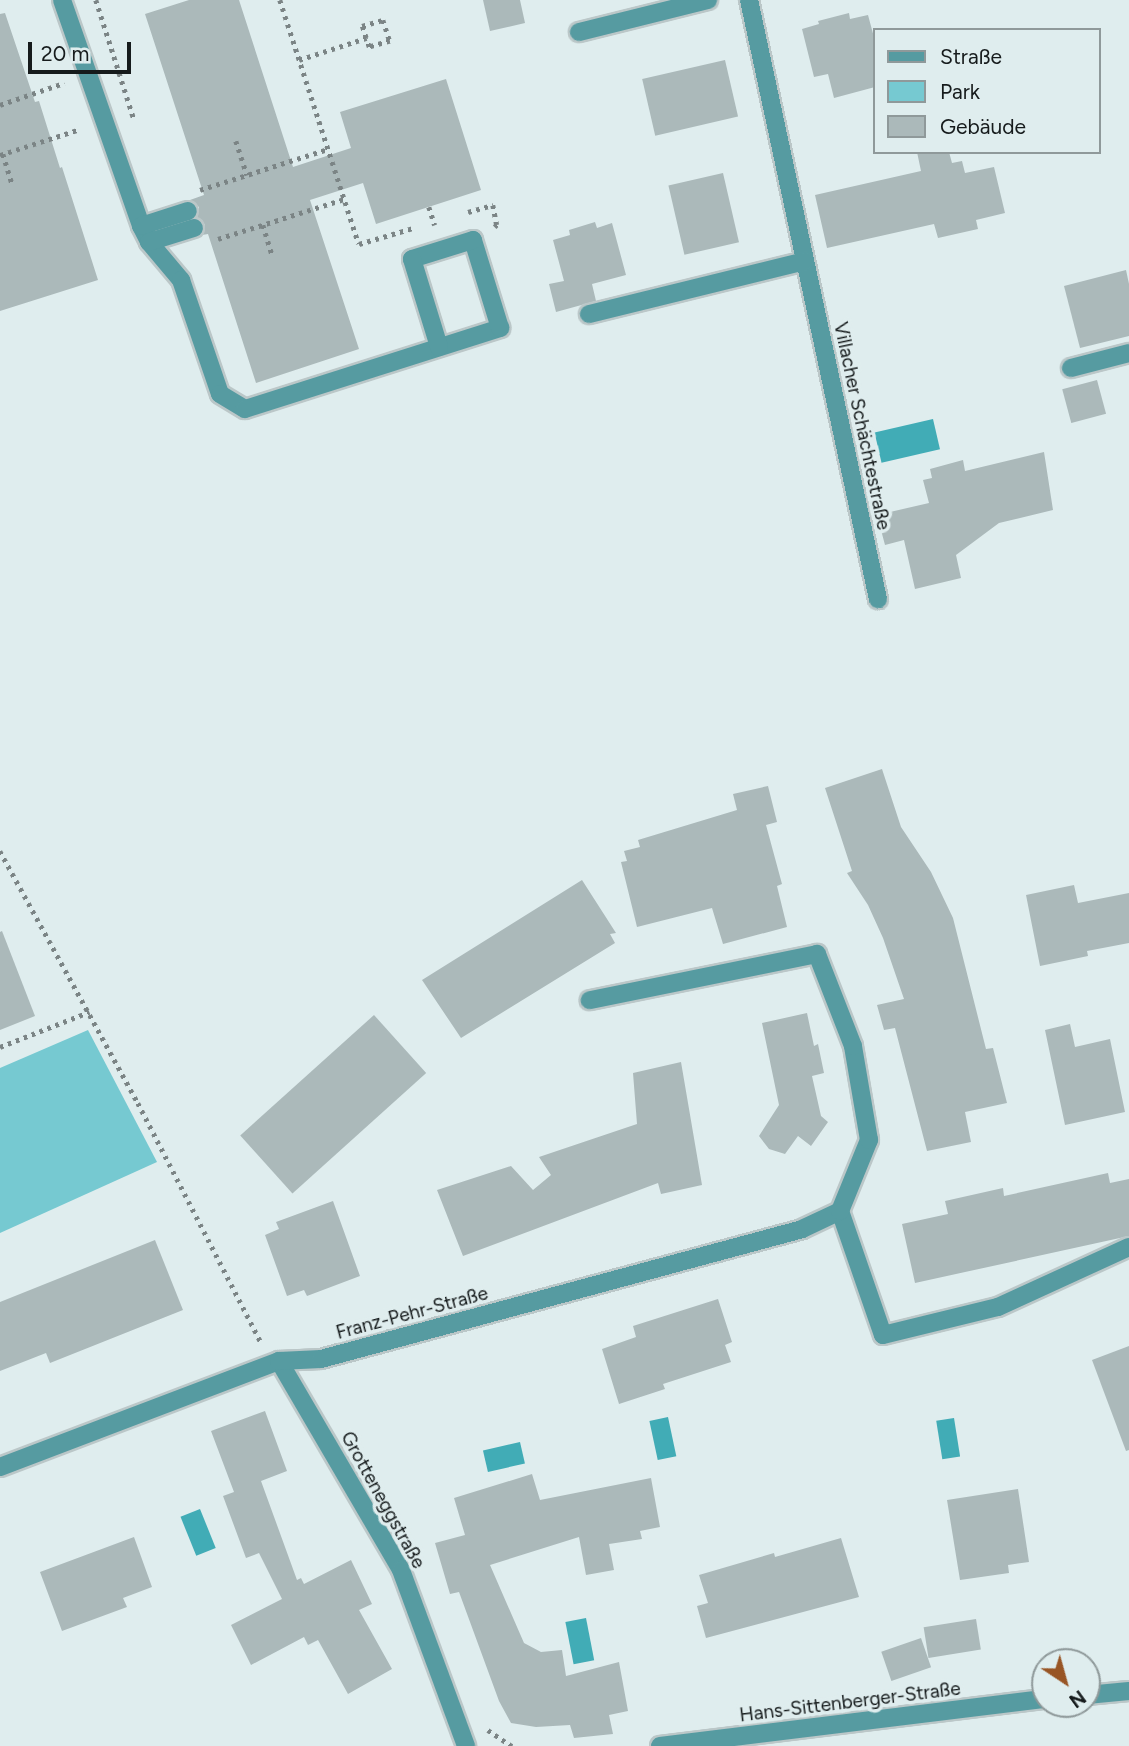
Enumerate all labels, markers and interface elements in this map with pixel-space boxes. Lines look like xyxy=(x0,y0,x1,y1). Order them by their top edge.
scale bar xyxy=(32,28,135,72)
legend xyxy=(874,28,1101,154)
text: 20 m xyxy=(41,41,89,66)
text: Straße xyxy=(940,44,1002,69)
text: Park xyxy=(940,79,980,104)
text: Gebäude xyxy=(940,114,1026,139)
street label: Villacher Schächtestraße xyxy=(829,320,895,532)
street label: Franz-Pehr-Straße xyxy=(334,1282,490,1344)
street label: Grotteneggstraße xyxy=(336,1428,430,1572)
north arrow xyxy=(1031,1648,1101,1718)
street label: Hans-Sittenberger-Straße xyxy=(738,1677,962,1727)
text: N xyxy=(1065,1685,1090,1712)

